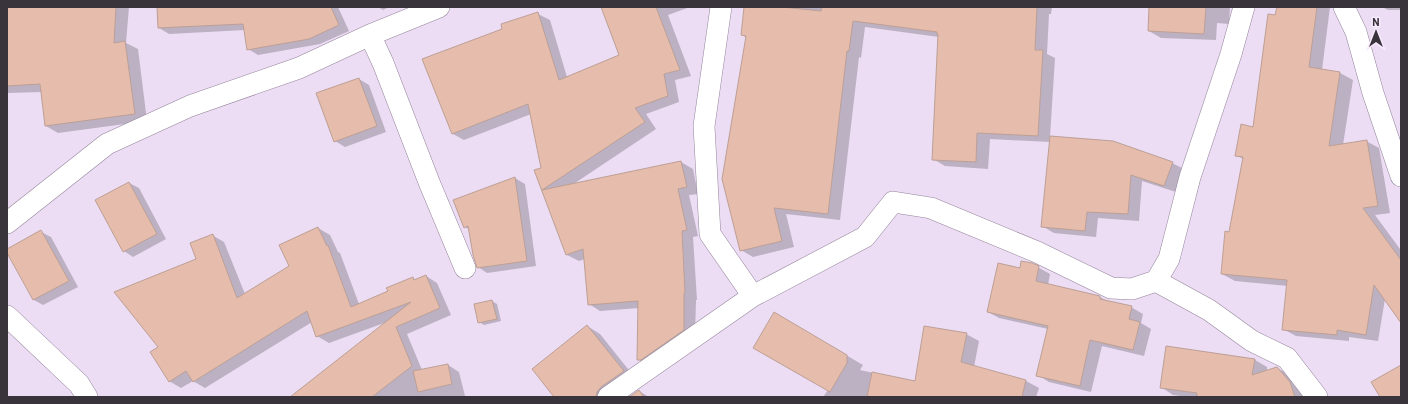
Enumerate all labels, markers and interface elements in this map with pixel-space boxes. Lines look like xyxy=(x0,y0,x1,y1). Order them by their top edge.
north arrow xyxy=(1356,12,1396,52)
text: N xyxy=(1372,15,1380,28)

